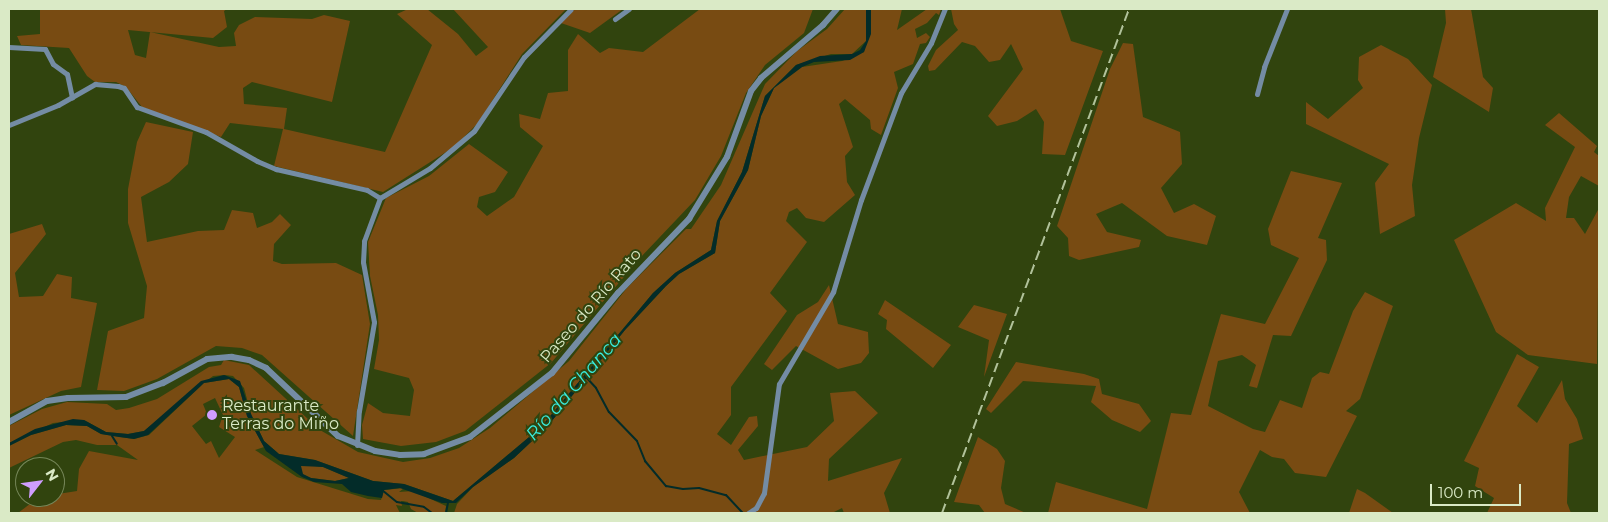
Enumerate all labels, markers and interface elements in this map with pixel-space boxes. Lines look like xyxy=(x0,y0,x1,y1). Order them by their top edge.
street label: Paseo do Río Rato xyxy=(536,245,646,367)
water label: Río da Chanca xyxy=(522,329,626,445)
place label: Restaurante Terras do Miño xyxy=(222,396,339,434)
marker: Restaurante Terras do Miño xyxy=(206,409,218,421)
north arrow xyxy=(15,457,65,507)
text: N xyxy=(42,466,63,484)
scale bar xyxy=(1433,474,1524,506)
text: 100 m xyxy=(1438,483,1483,502)

